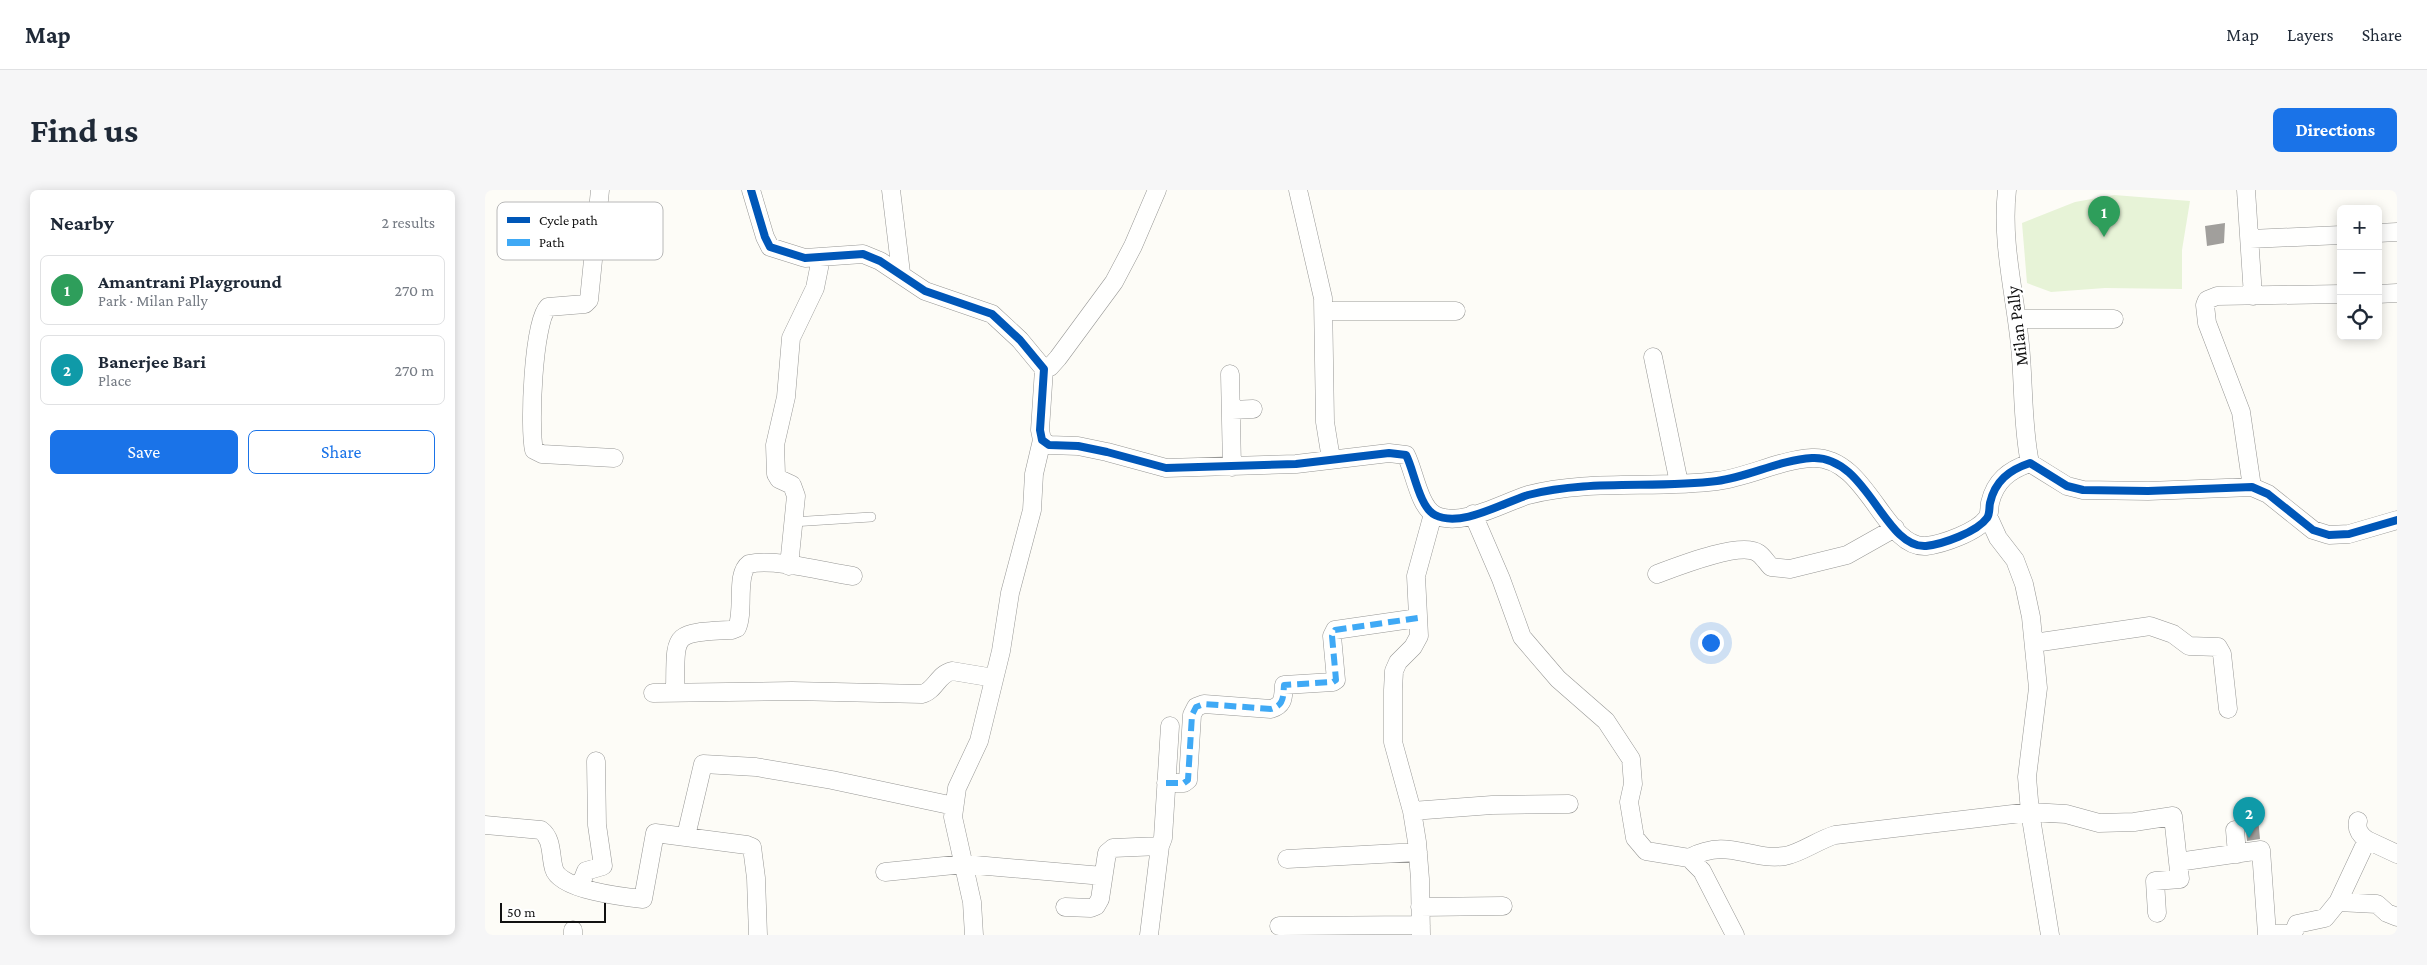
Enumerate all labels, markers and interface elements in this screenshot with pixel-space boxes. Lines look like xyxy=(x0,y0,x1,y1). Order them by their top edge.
text: Map xyxy=(25,21,71,48)
text: Map xyxy=(2226,25,2259,45)
text: Layers xyxy=(2287,25,2334,45)
text: Share xyxy=(2362,25,2402,45)
button: Directions xyxy=(2273,108,2397,152)
text: Find us xyxy=(30,111,138,150)
pin: 1 xyxy=(2088,196,2120,237)
legend xyxy=(497,202,663,260)
map controls xyxy=(2337,205,2382,340)
button: + xyxy=(2337,205,2382,250)
text: Nearby xyxy=(50,211,114,235)
text: Cycle path xyxy=(539,212,598,228)
text: 2 results xyxy=(382,214,435,231)
text: Path xyxy=(539,234,565,250)
button: − xyxy=(2337,250,2382,295)
text: Amantrani Playground xyxy=(98,271,282,292)
text: 1 xyxy=(64,282,70,299)
text: 270 m xyxy=(395,282,434,299)
street label: Milan Pally xyxy=(2002,284,2032,367)
text: Park · Milan Pally xyxy=(98,292,208,309)
button: locate xyxy=(2337,295,2382,340)
text: Banerjee Bari xyxy=(98,351,206,372)
text: 2 xyxy=(63,362,71,379)
text: 270 m xyxy=(395,362,434,379)
text: Place xyxy=(98,372,131,389)
button: Save xyxy=(50,430,238,474)
button: Share xyxy=(248,430,435,474)
your location xyxy=(1698,630,1724,656)
pin: 2 xyxy=(2233,797,2265,838)
scale bar xyxy=(500,900,606,923)
text: 50 m xyxy=(507,904,535,920)

